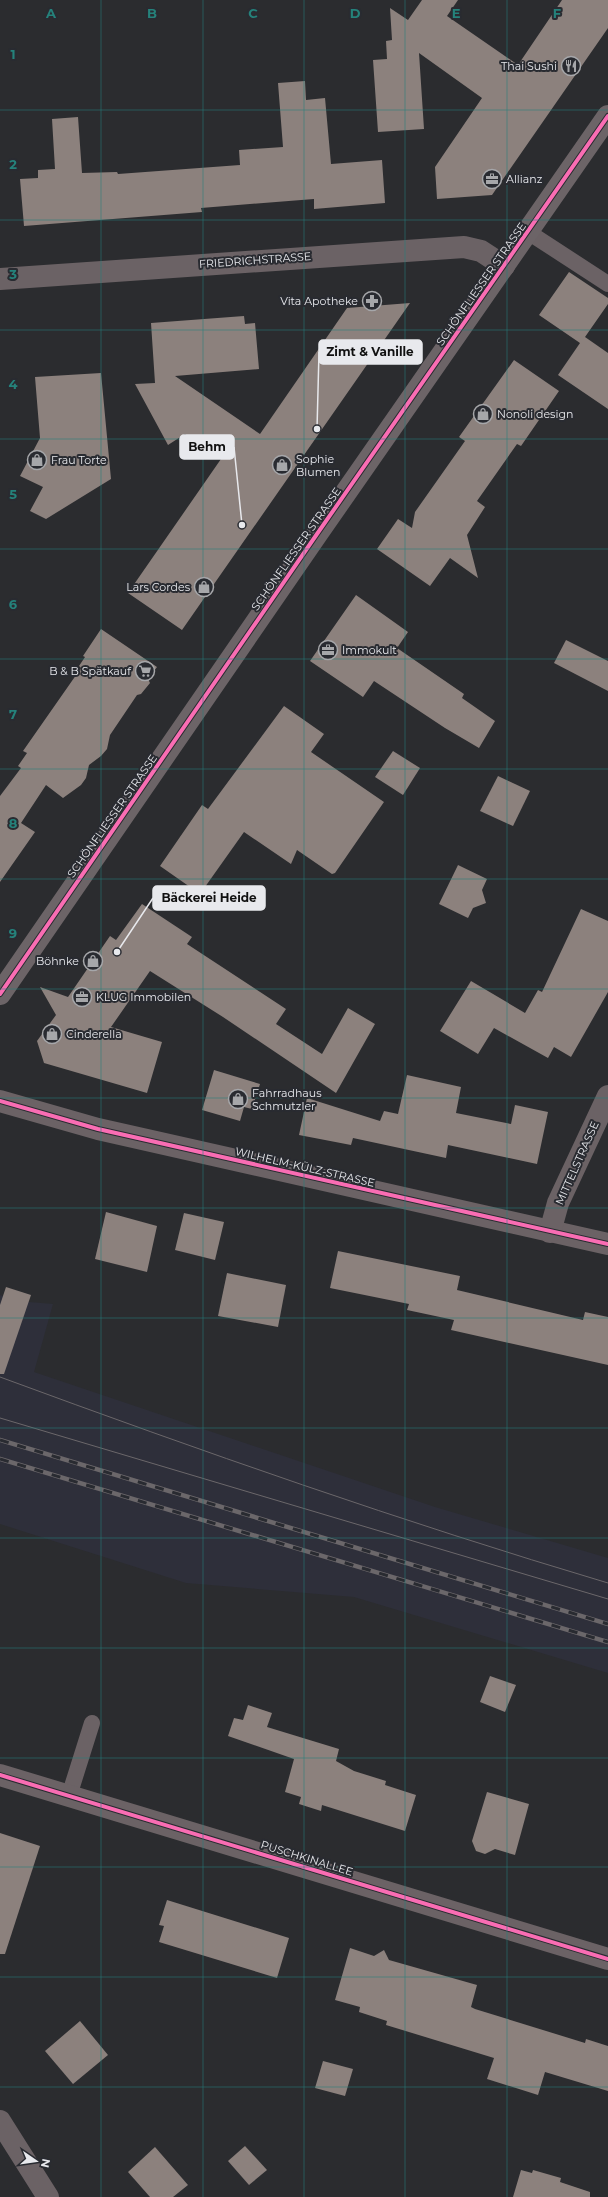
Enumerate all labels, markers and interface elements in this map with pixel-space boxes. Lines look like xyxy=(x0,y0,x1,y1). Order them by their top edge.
text: A xyxy=(45,5,57,21)
text: B xyxy=(147,5,157,21)
text: C xyxy=(248,5,258,21)
text: D xyxy=(350,5,361,21)
text: E xyxy=(452,5,461,21)
text: F xyxy=(553,5,561,21)
text: 1 xyxy=(10,46,16,62)
restaurant icon: Thai Sushi xyxy=(560,55,582,77)
place label: Thai Sushi xyxy=(501,59,557,73)
text: 2 xyxy=(9,156,17,172)
office icon: Allianz xyxy=(481,168,503,190)
place label: Allianz xyxy=(506,172,543,186)
street label: SCHÖNFLIESSER STRASSE xyxy=(433,220,529,348)
street label: FRIEDRICHSTRASSE xyxy=(198,249,312,271)
text: 3 xyxy=(8,266,17,282)
pharmacy icon: Vita Apotheke xyxy=(361,290,383,312)
place label: Vita Apotheke xyxy=(280,294,358,308)
callout: Zimt & Vanille xyxy=(319,340,422,364)
text: Zimt & Vanille xyxy=(326,344,414,359)
text: 4 xyxy=(9,376,18,392)
shop icon: Nonoli design xyxy=(472,403,494,425)
place label: Nonoli design xyxy=(497,407,573,421)
callout: Behm xyxy=(180,435,234,459)
text: Behm xyxy=(188,439,226,454)
shop icon: Frau Torte xyxy=(26,449,48,471)
place label: Sophie Blumen xyxy=(296,452,340,479)
place label: Frau Torte xyxy=(51,453,107,467)
shop icon: Sophie Blumen xyxy=(271,454,293,476)
street label: SCHÖNFLIESSER STRASSE xyxy=(248,485,344,613)
text: 5 xyxy=(9,486,17,502)
shop icon: Lars Cordes xyxy=(193,576,215,598)
place label: Lars Cordes xyxy=(126,580,191,594)
text: 6 xyxy=(9,596,18,612)
office icon: Immokult xyxy=(317,639,339,661)
place label: Immokult xyxy=(342,643,397,657)
supermarket icon: B & B Spätkauf xyxy=(134,660,156,682)
place label: B & B Spätkauf xyxy=(49,664,132,678)
text: 7 xyxy=(9,706,17,722)
street label: SCHÖNFLIESSER STRASSE xyxy=(64,752,160,880)
text: 8 xyxy=(9,815,18,831)
callout: Bäckerei Heide xyxy=(153,886,265,910)
text: Bäckerei Heide xyxy=(161,890,257,905)
text: 9 xyxy=(9,925,17,941)
shop icon: Böhnke xyxy=(82,950,104,972)
place label: Böhnke xyxy=(36,954,79,968)
office icon: KLUG Immobilen xyxy=(71,986,93,1008)
place label: KLUG Immobilen xyxy=(96,990,191,1004)
shop icon: Cinderella xyxy=(41,1023,63,1045)
place label: Cinderella xyxy=(66,1027,122,1041)
place label: Fahrradhaus Schmutzler xyxy=(252,1086,322,1113)
shop icon: Fahrradhaus Schmutzler xyxy=(227,1088,249,1110)
street label: MITTELSTRASSE xyxy=(552,1119,602,1207)
street label: WILHELM-KÜLZ-STRASSE xyxy=(234,1144,376,1190)
street label: PUSCHKINALLEE xyxy=(259,1837,355,1879)
north arrow xyxy=(16,2141,56,2181)
text: N xyxy=(38,2157,54,2169)

